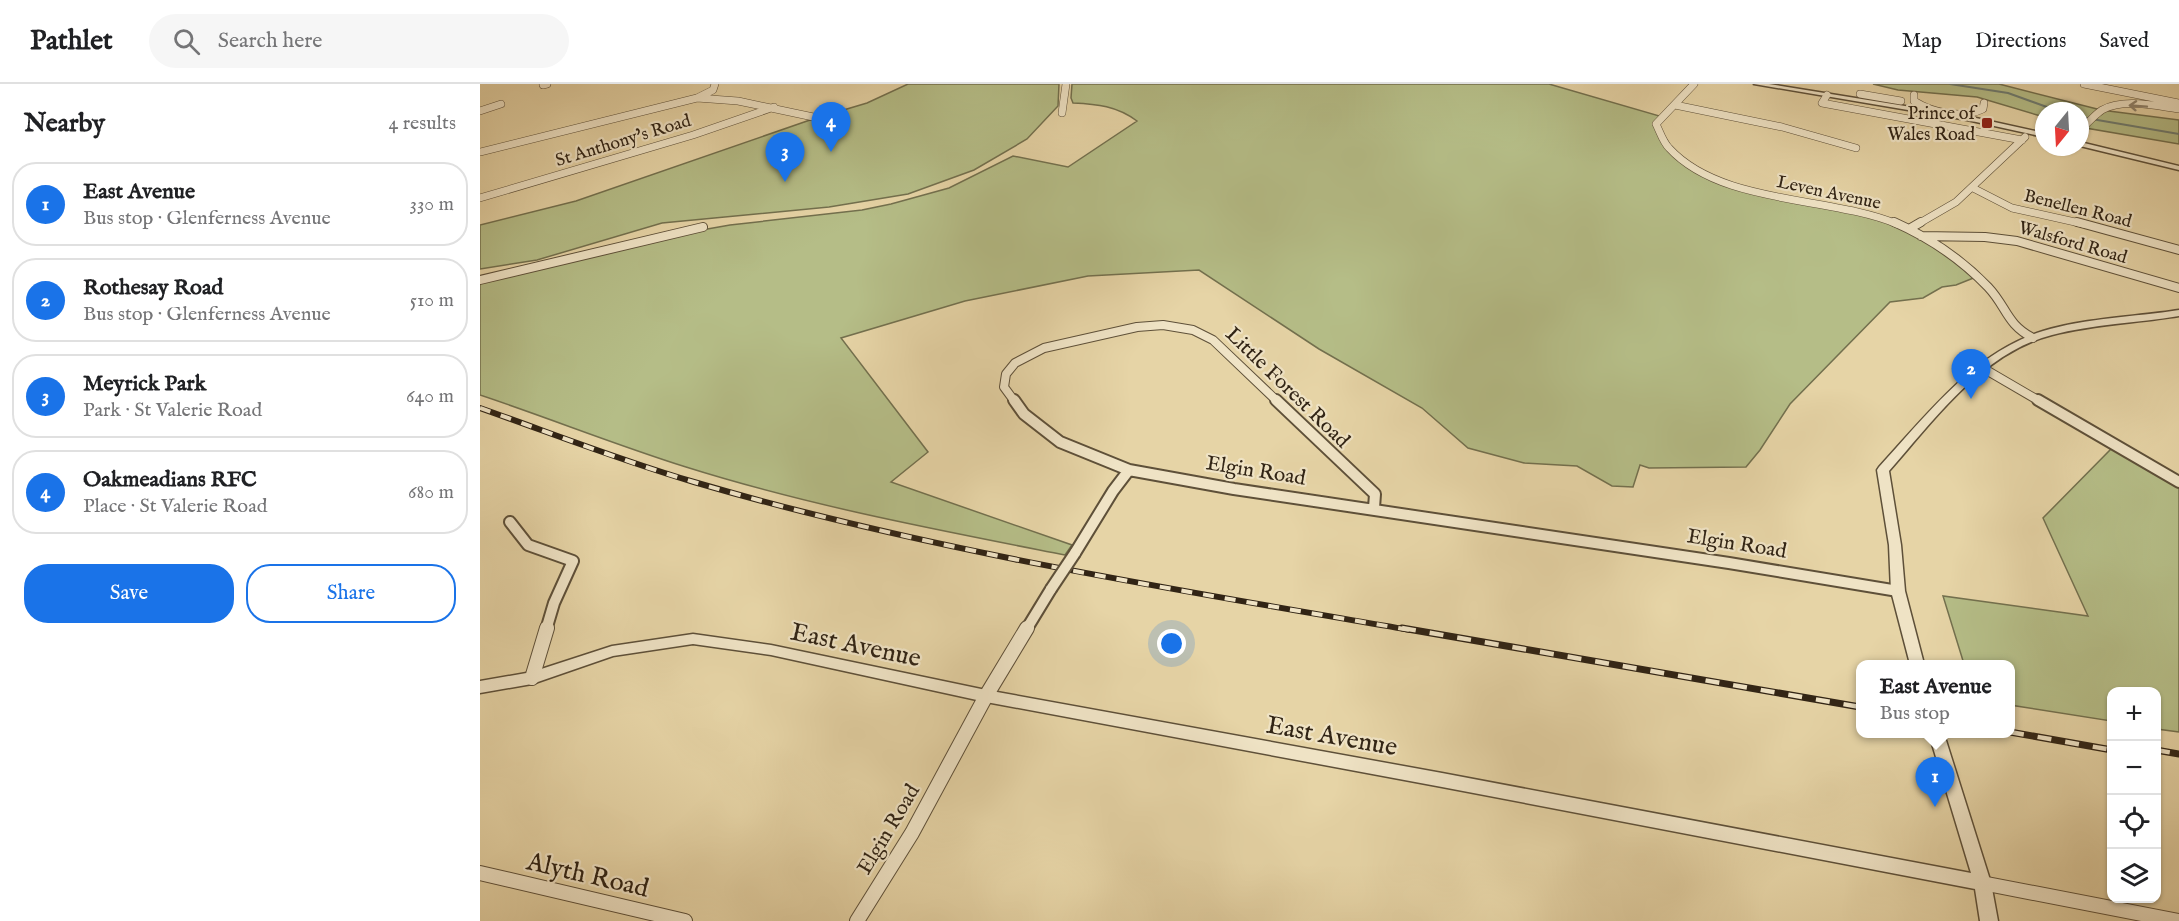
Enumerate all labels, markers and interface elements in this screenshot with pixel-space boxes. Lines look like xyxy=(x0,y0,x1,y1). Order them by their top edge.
search box xyxy=(149,14,569,68)
text: Pathlet xyxy=(30,24,113,59)
icon: search xyxy=(170,25,203,58)
text: Search here xyxy=(218,27,322,55)
text: Map xyxy=(1902,28,1942,55)
text: Directions xyxy=(1975,28,2066,55)
text: Saved xyxy=(2099,28,2149,55)
one-way arrow xyxy=(2128,100,2148,111)
north arrow xyxy=(2035,102,2089,156)
pin: 4 xyxy=(812,103,850,152)
place label: Prince of Wales Road xyxy=(1887,103,1978,147)
text: Nearby xyxy=(24,107,105,140)
street label: St Anthony's Road xyxy=(553,110,694,173)
text: 4 results xyxy=(389,111,456,136)
marker: Prince of Wales Road xyxy=(1980,116,1994,130)
pin: 3 xyxy=(766,132,804,182)
street label: Leven Avenue xyxy=(1775,171,1883,216)
text: East Avenue xyxy=(83,178,195,206)
street label: Benellen Road xyxy=(2021,185,2134,234)
text: 1 xyxy=(42,192,49,217)
text: 330 m xyxy=(409,192,454,217)
text: Bus stop · Glenferness Avenue xyxy=(83,206,331,231)
street label: Walsford Road xyxy=(2016,217,2130,270)
text: Rothesay Road xyxy=(83,274,223,302)
text: 2 xyxy=(41,288,50,313)
text: 510 m xyxy=(410,288,454,313)
text: Bus stop · Glenferness Avenue xyxy=(83,302,331,327)
street label: Little Forest Road xyxy=(1219,322,1356,455)
pin: 2 xyxy=(1952,350,1990,399)
text: Meyrick Park xyxy=(83,370,206,398)
text: 3 xyxy=(42,384,49,409)
text: 640 m xyxy=(406,384,454,409)
text: Park · St Valerie Road xyxy=(83,398,262,423)
street label: Elgin Road xyxy=(1204,450,1308,493)
text: Oakmeadians RFC xyxy=(83,466,257,494)
text: 4 xyxy=(41,480,50,505)
text: 680 m xyxy=(408,480,454,505)
text: Place · St Valerie Road xyxy=(83,494,267,519)
street label: Elgin Road xyxy=(1685,523,1789,566)
button: Save xyxy=(24,564,234,623)
button: Share xyxy=(246,564,456,623)
street label: East Avenue xyxy=(787,616,924,675)
your location xyxy=(1157,629,1186,658)
popup xyxy=(1856,660,2015,738)
text: East Avenue xyxy=(1879,673,1992,701)
map controls xyxy=(2107,687,2161,903)
button: + xyxy=(2107,687,2161,741)
text: Bus stop xyxy=(1879,701,1950,726)
street label: East Avenue xyxy=(1264,709,1400,764)
button: − xyxy=(2107,741,2161,795)
pin: 1 xyxy=(1916,758,1954,807)
street label: Elgin Road xyxy=(852,779,927,880)
button: locate xyxy=(2107,795,2161,849)
street label: Alyth Road xyxy=(522,845,652,906)
button: layers xyxy=(2107,849,2161,903)

